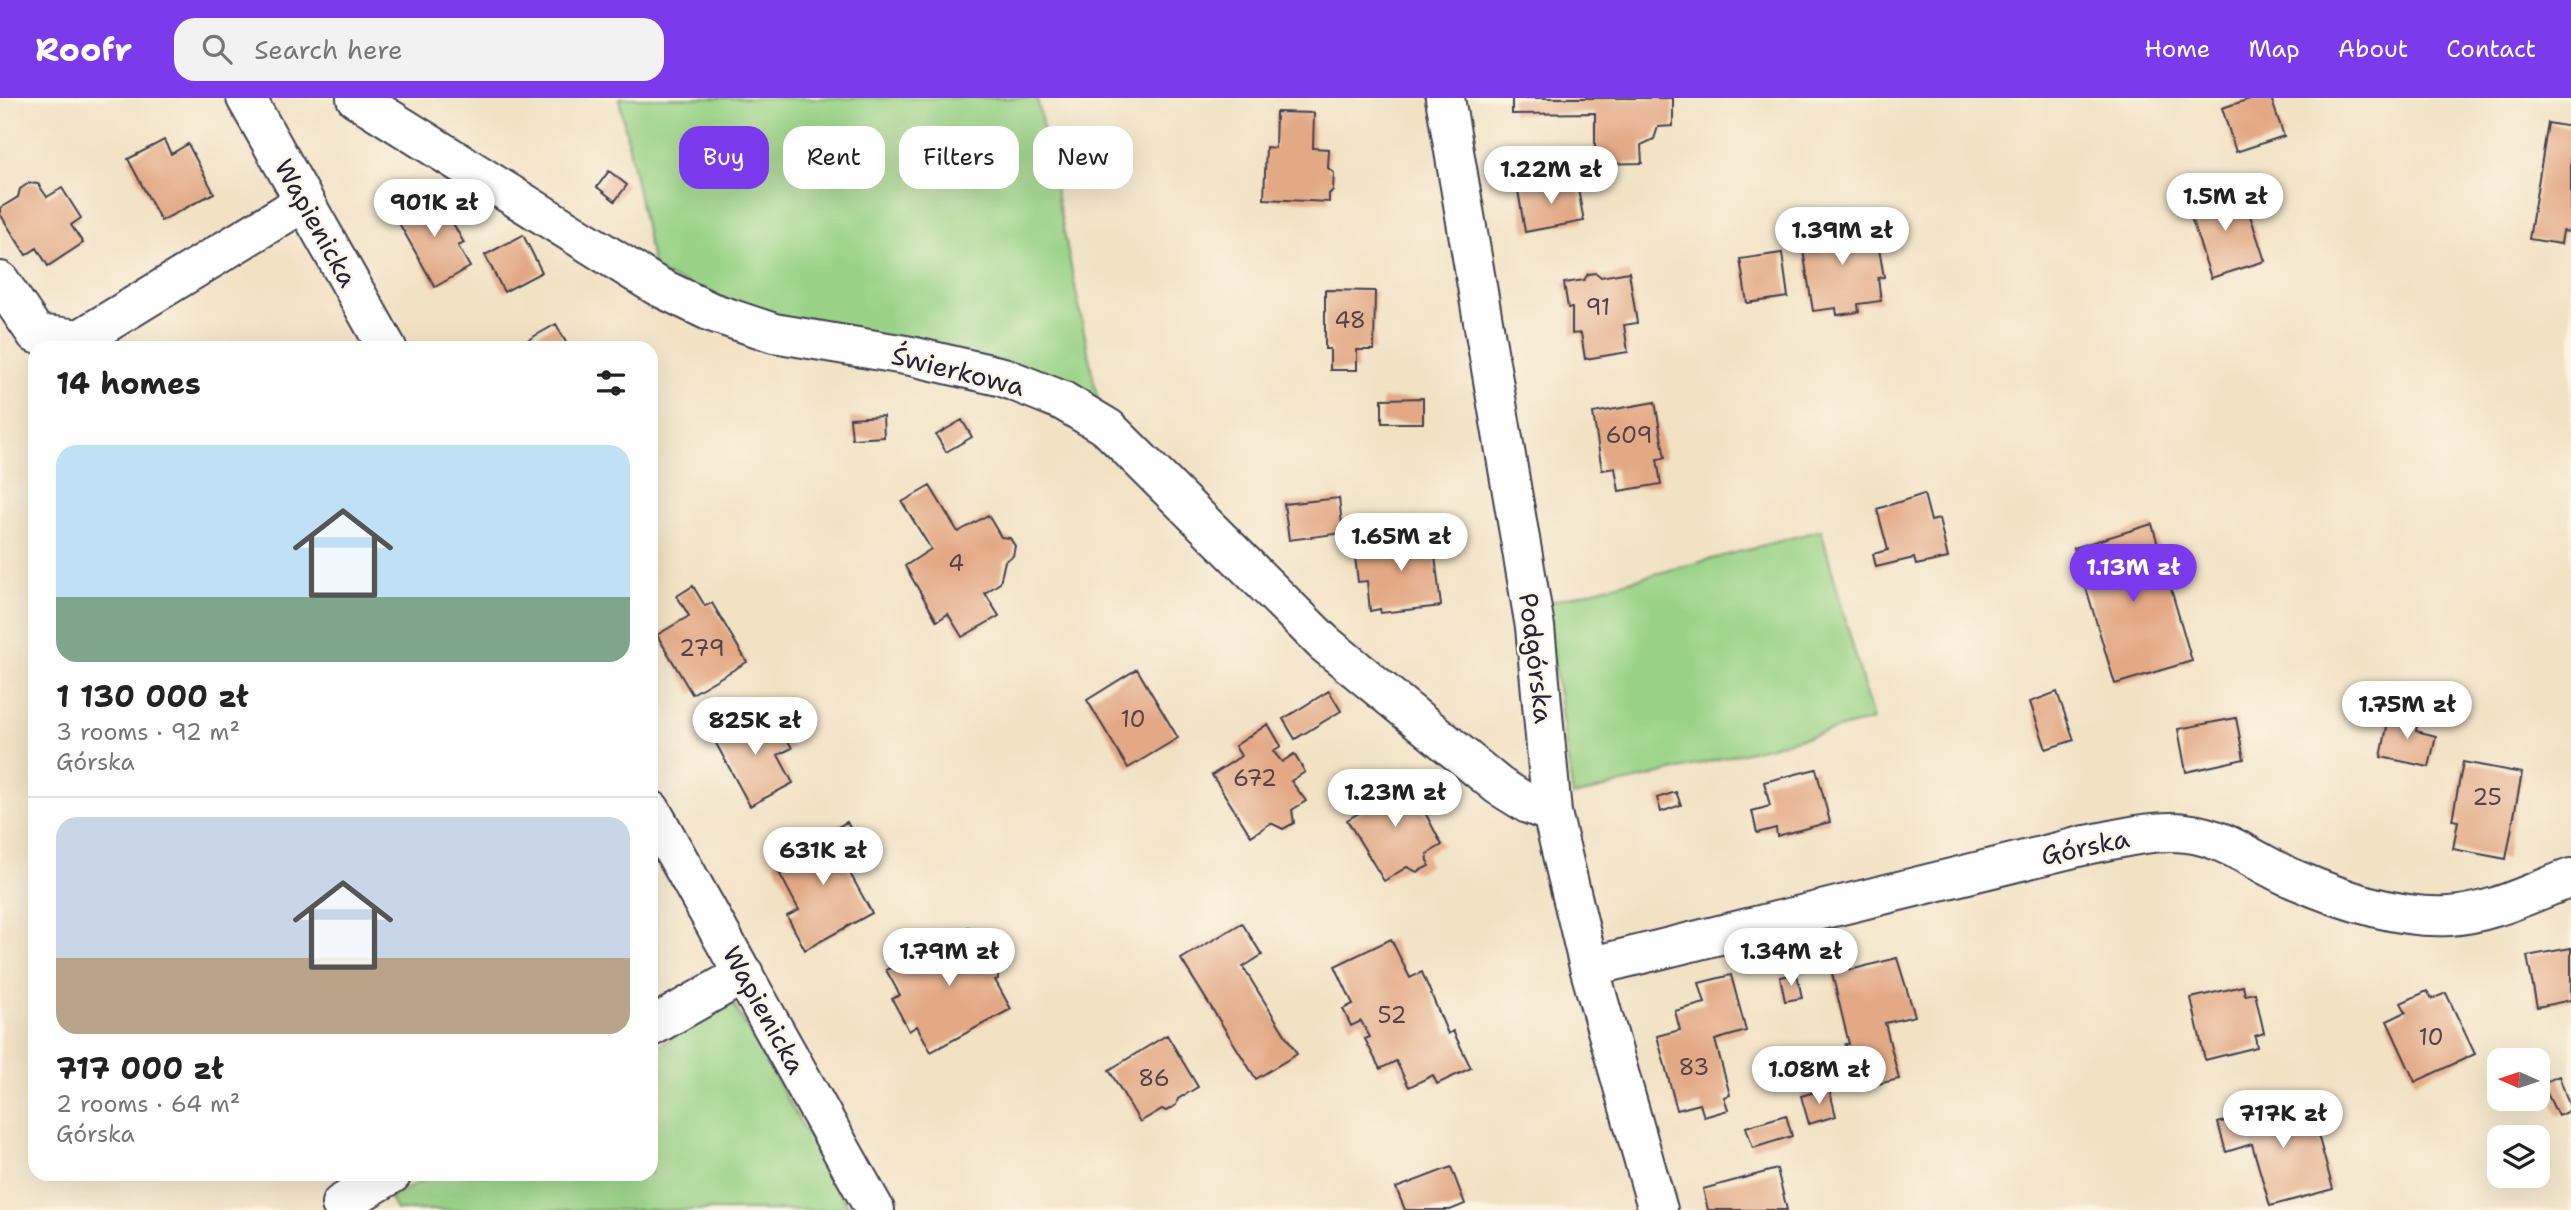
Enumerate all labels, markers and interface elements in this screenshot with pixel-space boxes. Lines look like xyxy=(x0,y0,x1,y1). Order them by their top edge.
search box xyxy=(174,18,664,81)
text: Roofr xyxy=(35,27,132,72)
icon: search xyxy=(198,30,236,68)
text: Search here xyxy=(254,32,403,67)
text: Home xyxy=(2144,33,2210,65)
text: Map xyxy=(2248,33,2300,65)
text: About xyxy=(2338,33,2408,65)
text: Contact xyxy=(2446,33,2536,65)
chip: Buy xyxy=(679,126,769,189)
chip: Rent xyxy=(783,126,885,189)
chip: Filters xyxy=(899,126,1019,189)
chip: New xyxy=(1033,126,1133,189)
pin: 1.22M zł xyxy=(1479,146,1623,206)
street label: Wapienicka xyxy=(267,152,366,293)
text: 1.22M zł xyxy=(1500,154,1602,184)
pin: 1.5M zł xyxy=(2160,174,2290,233)
pin: 901K zł xyxy=(369,180,499,239)
text: 1.5M zł xyxy=(2182,181,2268,211)
text: 901K zł xyxy=(390,187,478,217)
pin: 1.39M zł xyxy=(1770,208,1914,267)
text: 1.39M zł xyxy=(1791,215,1893,245)
house number: 91 xyxy=(1586,292,1610,322)
house number: 48 xyxy=(1334,305,1366,335)
street label: Świerkowa xyxy=(888,337,1028,404)
text: 14 homes xyxy=(56,363,201,404)
icon: filters xyxy=(592,364,630,402)
house number: 609 xyxy=(1605,420,1653,450)
icon: home xyxy=(280,490,406,616)
pin: 1.65M zł xyxy=(1329,514,1473,573)
text: 1.65M zł xyxy=(1351,521,1451,551)
pin: 1.13M zł xyxy=(2061,545,2205,604)
house number: 4 xyxy=(948,548,964,578)
text: 1.13M zł xyxy=(2086,552,2180,582)
street label: Podgórska xyxy=(1511,591,1562,725)
house number: 279 xyxy=(679,633,725,663)
text: 1 130 000 zł xyxy=(56,676,249,717)
pin: 1.75M zł xyxy=(2335,682,2479,741)
text: 1.75M zł xyxy=(2358,689,2456,719)
pin: 825K zł xyxy=(690,698,820,757)
house number: 10 xyxy=(1120,704,1146,734)
text: 825K zł xyxy=(709,705,801,735)
text: 3 rooms · 92 m² xyxy=(56,717,240,747)
text: Górska xyxy=(56,747,135,777)
house number: 672 xyxy=(1233,763,1277,793)
pin: 1.23M zł xyxy=(1323,770,1467,829)
text: 1.23M zł xyxy=(1344,777,1446,807)
house number: 25 xyxy=(2472,782,2502,812)
street label: Górska xyxy=(2038,820,2132,873)
pin: 631K zł xyxy=(758,828,888,887)
text: 631K zł xyxy=(779,835,867,865)
icon: home xyxy=(280,862,406,988)
pin: 1.79M zł xyxy=(877,928,1021,988)
pin: 1.34M zł xyxy=(1719,928,1863,988)
text: 1.79M zł xyxy=(899,936,999,966)
text: 1.34M zł xyxy=(1740,936,1842,966)
street label: Wapienicka xyxy=(715,939,814,1080)
house number: 52 xyxy=(1378,1000,1407,1030)
house number: 10 xyxy=(2418,1022,2444,1052)
pin: 1.08M zł xyxy=(1747,1046,1891,1106)
text: 717 000 zł xyxy=(56,1048,224,1089)
north arrow xyxy=(2487,1048,2550,1111)
map controls xyxy=(2487,1048,2550,1188)
house number: 83 xyxy=(1679,1052,1709,1082)
text: 1.08M zł xyxy=(1768,1054,1870,1084)
house number: 86 xyxy=(1138,1063,1170,1093)
text: 2 rooms · 64 m² xyxy=(56,1089,240,1119)
pin: 717K zł xyxy=(2218,1090,2348,1150)
text: 717K zł xyxy=(2239,1098,2327,1128)
text: Górska xyxy=(56,1119,135,1149)
button: layers xyxy=(2487,1125,2550,1188)

